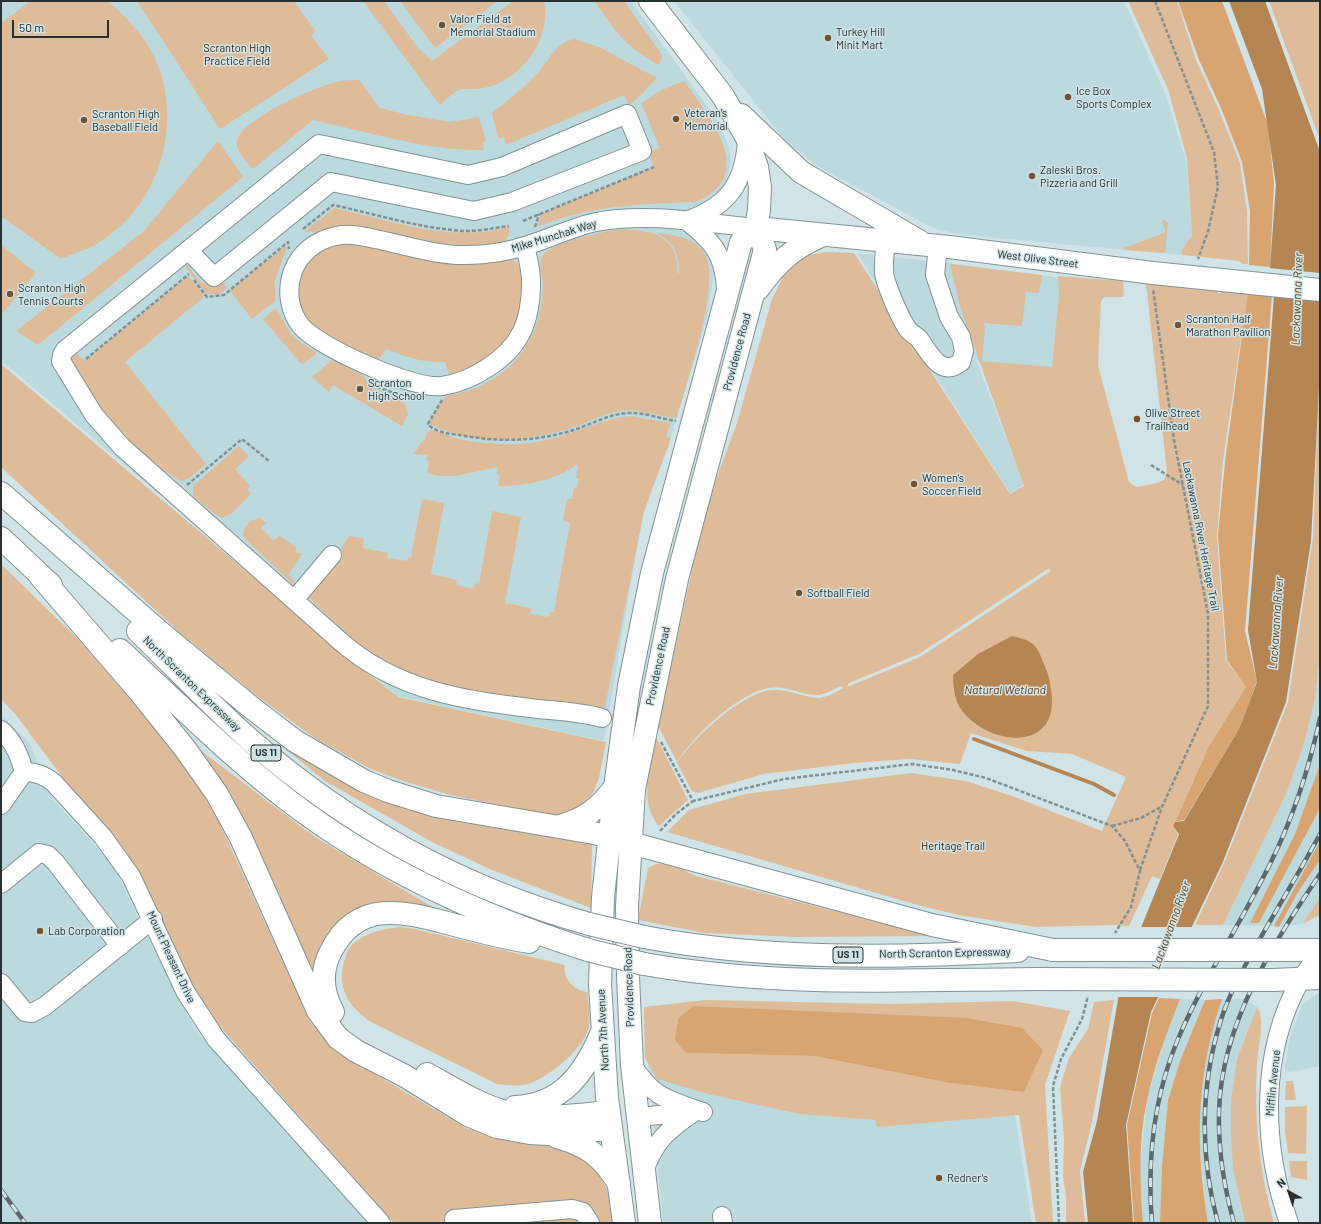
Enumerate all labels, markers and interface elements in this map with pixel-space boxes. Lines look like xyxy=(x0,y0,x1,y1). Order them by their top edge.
scale bar xyxy=(14,12,111,38)
place label: Valor Field at Memorial Stadium xyxy=(450,12,536,38)
text: 50 m xyxy=(19,20,44,34)
marker: Valor Field at Memorial Stadium xyxy=(437,20,447,30)
place label: Turkey Hill Minit Mart xyxy=(836,25,885,51)
marker: Turkey Hill Minit Mart xyxy=(823,33,833,43)
park label: Scranton High Practice Field xyxy=(203,41,271,67)
place label: Ice Box Sports Complex xyxy=(1076,84,1151,110)
marker: Ice Box Sports Complex xyxy=(1063,92,1073,102)
place label: Veteran's Memorial xyxy=(684,106,728,132)
place label: Scranton High Baseball Field xyxy=(92,107,159,133)
marker: Veteran's Memorial xyxy=(671,114,681,124)
marker: Scranton High Baseball Field xyxy=(79,115,89,125)
place label: Zaleski Bros. Pizzeria and Grill xyxy=(1040,163,1118,189)
marker: Zaleski Bros. Pizzeria and Grill xyxy=(1027,171,1037,181)
street label: Mike Munchak Way xyxy=(510,217,598,255)
street label: West Olive Street xyxy=(997,247,1079,271)
water label: Lackawanna River xyxy=(1288,252,1306,346)
place label: Scranton High Tennis Courts xyxy=(18,281,85,307)
marker: Scranton High Tennis Courts xyxy=(5,289,15,299)
street label: Providence Road xyxy=(720,312,754,392)
place label: Scranton Half Marathon Pavilion xyxy=(1186,312,1270,338)
marker: Scranton Half Marathon Pavilion xyxy=(1173,320,1183,330)
place label: Scranton High School xyxy=(368,376,425,402)
marker: Scranton High School xyxy=(355,384,365,394)
place label: Olive Street Trailhead xyxy=(1145,406,1200,432)
marker: Olive Street Trailhead xyxy=(1132,414,1142,424)
street label: Lackawanna River Heritage Trail xyxy=(1180,460,1222,612)
place label: Women's Soccer Field xyxy=(922,471,981,497)
marker: Women's Soccer Field xyxy=(909,479,919,489)
water label: Lackawanna River xyxy=(1266,576,1286,670)
place label: Softball Field xyxy=(807,586,870,600)
marker: Softball Field xyxy=(794,588,804,598)
street label: Providence Road xyxy=(643,625,673,707)
street label: North Scranton Expressway xyxy=(140,634,244,734)
water label: Natural Wetland xyxy=(964,683,1046,697)
road number: US 11 xyxy=(251,745,281,761)
park label: Heritage Trail xyxy=(921,839,985,853)
water label: Lackawanna River xyxy=(1148,879,1194,971)
street label: Mount Pleasant Drive xyxy=(144,909,198,1005)
place label: Lab Corporation xyxy=(48,924,125,938)
marker: Lab Corporation xyxy=(35,926,45,936)
street label: North Scranton Expressway xyxy=(879,945,1011,961)
street label: Providence Road xyxy=(621,947,637,1027)
road number: US 11 xyxy=(833,947,863,963)
street label: North 7th Avenue xyxy=(594,989,612,1071)
street label: Mifflin Avenue xyxy=(1263,1049,1283,1117)
place label: Redner's xyxy=(947,1171,988,1185)
north arrow xyxy=(1269,1172,1309,1212)
marker: Redner's xyxy=(934,1173,944,1183)
text: N xyxy=(1274,1175,1288,1190)

